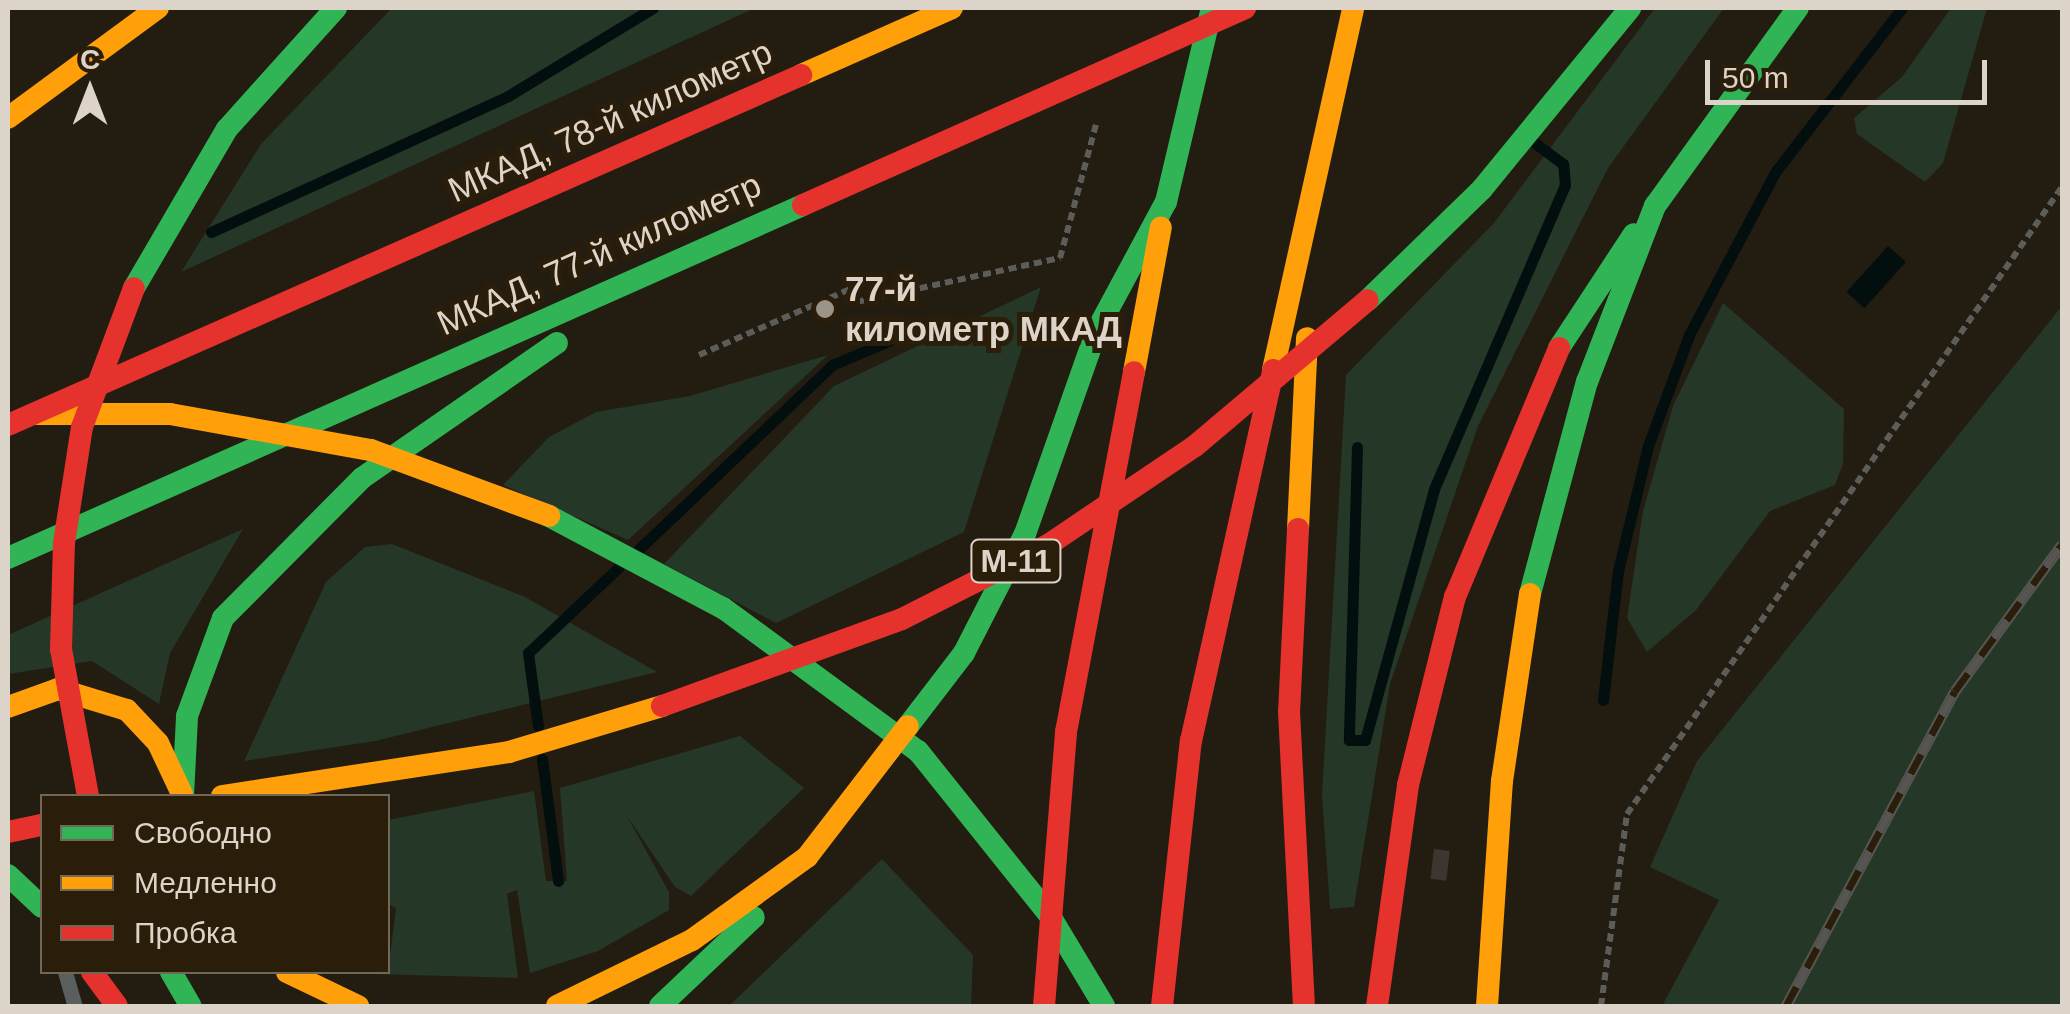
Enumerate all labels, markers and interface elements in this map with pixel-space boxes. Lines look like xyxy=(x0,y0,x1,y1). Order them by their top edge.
street label: МКАД, 78-й километр xyxy=(442,31,778,211)
north arrow xyxy=(40,40,140,140)
scale bar xyxy=(1710,40,1992,102)
text: С xyxy=(80,44,100,75)
text: 50 m xyxy=(1722,61,1789,94)
street label: МКАД, 77-й километр xyxy=(431,164,767,344)
place label: 77-й километр МКАД xyxy=(845,268,1122,350)
marker: 77-й километр МКАД xyxy=(814,298,836,320)
road number: М-11 xyxy=(968,534,1064,588)
legend xyxy=(40,794,390,974)
text: Свободно xyxy=(134,816,272,849)
text: Медленно xyxy=(134,866,277,899)
text: Пробка xyxy=(134,916,237,949)

